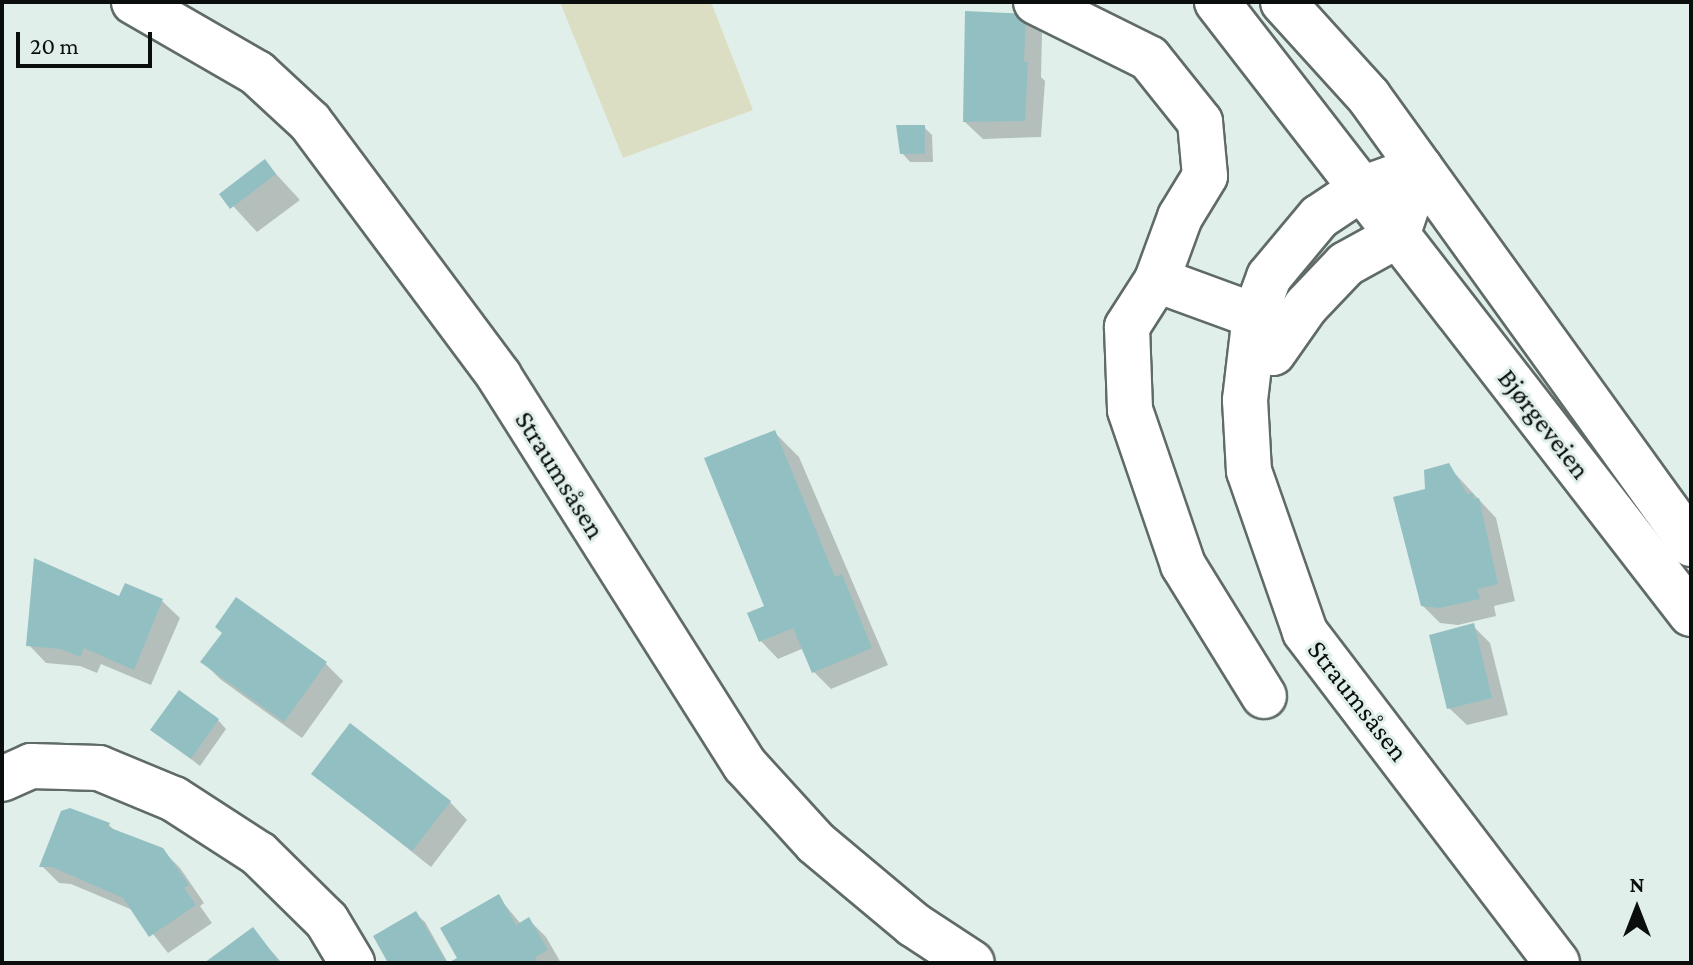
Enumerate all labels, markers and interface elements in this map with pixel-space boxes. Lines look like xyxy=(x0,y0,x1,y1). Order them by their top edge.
scale bar xyxy=(20,16,156,66)
text: 20 m xyxy=(30,32,79,59)
street label: Bjørgeveien xyxy=(1490,362,1598,486)
street label: Straumsåsen xyxy=(507,405,613,545)
street label: Straumsåsen xyxy=(1300,634,1416,768)
north arrow xyxy=(1597,869,1677,949)
text: N xyxy=(1630,872,1645,897)

